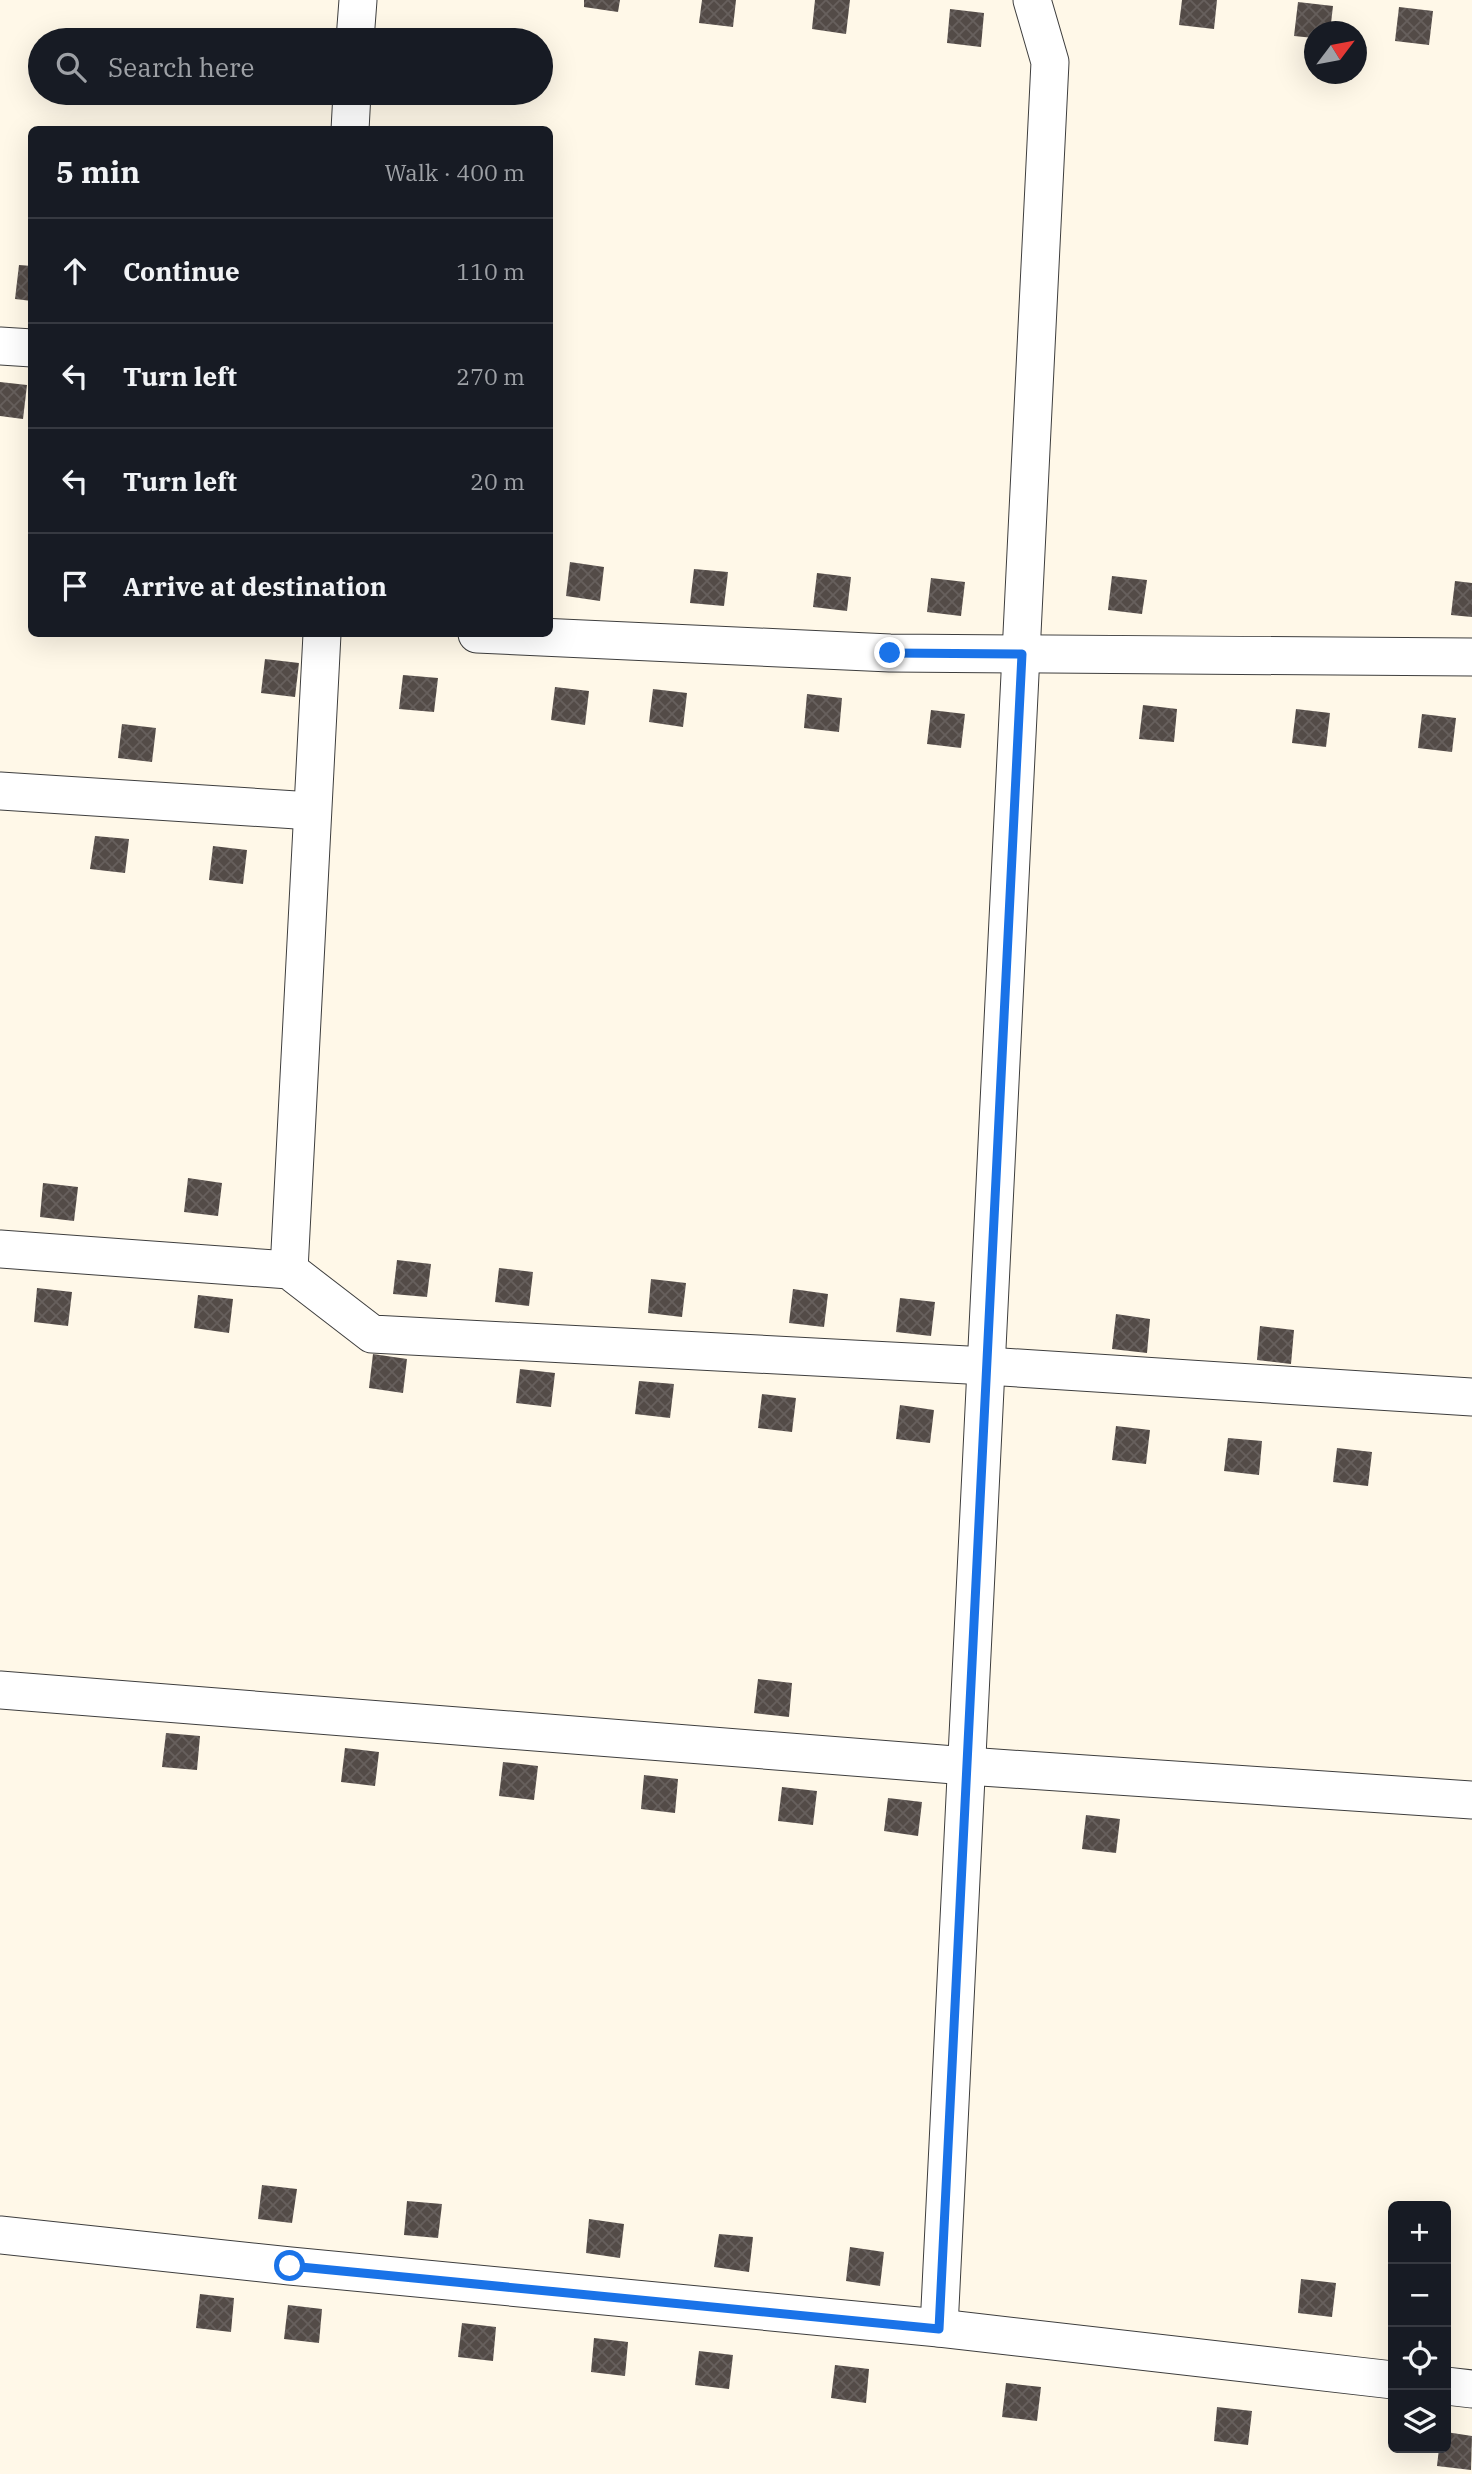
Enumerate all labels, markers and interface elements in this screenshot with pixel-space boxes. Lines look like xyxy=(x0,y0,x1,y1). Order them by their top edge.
north arrow xyxy=(1304,21,1367,84)
search box xyxy=(28,28,553,105)
icon: search xyxy=(52,48,90,86)
text: Search here xyxy=(108,50,254,84)
text: 5 min xyxy=(56,152,140,191)
text: Walk · 400 m xyxy=(384,157,525,187)
icon: ahead xyxy=(56,252,94,290)
text: Continue xyxy=(123,254,240,288)
text: 110 m xyxy=(456,256,525,286)
icon: left xyxy=(56,357,94,395)
text: Turn left xyxy=(123,359,237,393)
text: 270 m xyxy=(456,361,525,391)
icon: left xyxy=(56,462,94,500)
text: Turn left xyxy=(123,464,237,498)
text: 20 m xyxy=(470,466,525,496)
icon: arrive xyxy=(56,567,94,605)
text: Arrive at destination xyxy=(123,569,387,603)
route end xyxy=(874,637,905,668)
map controls xyxy=(1388,2201,1451,2453)
button: + xyxy=(1388,2201,1451,2264)
route start xyxy=(274,2250,305,2281)
button: − xyxy=(1388,2264,1451,2327)
button: locate xyxy=(1388,2327,1451,2390)
button: layers xyxy=(1388,2390,1451,2453)

